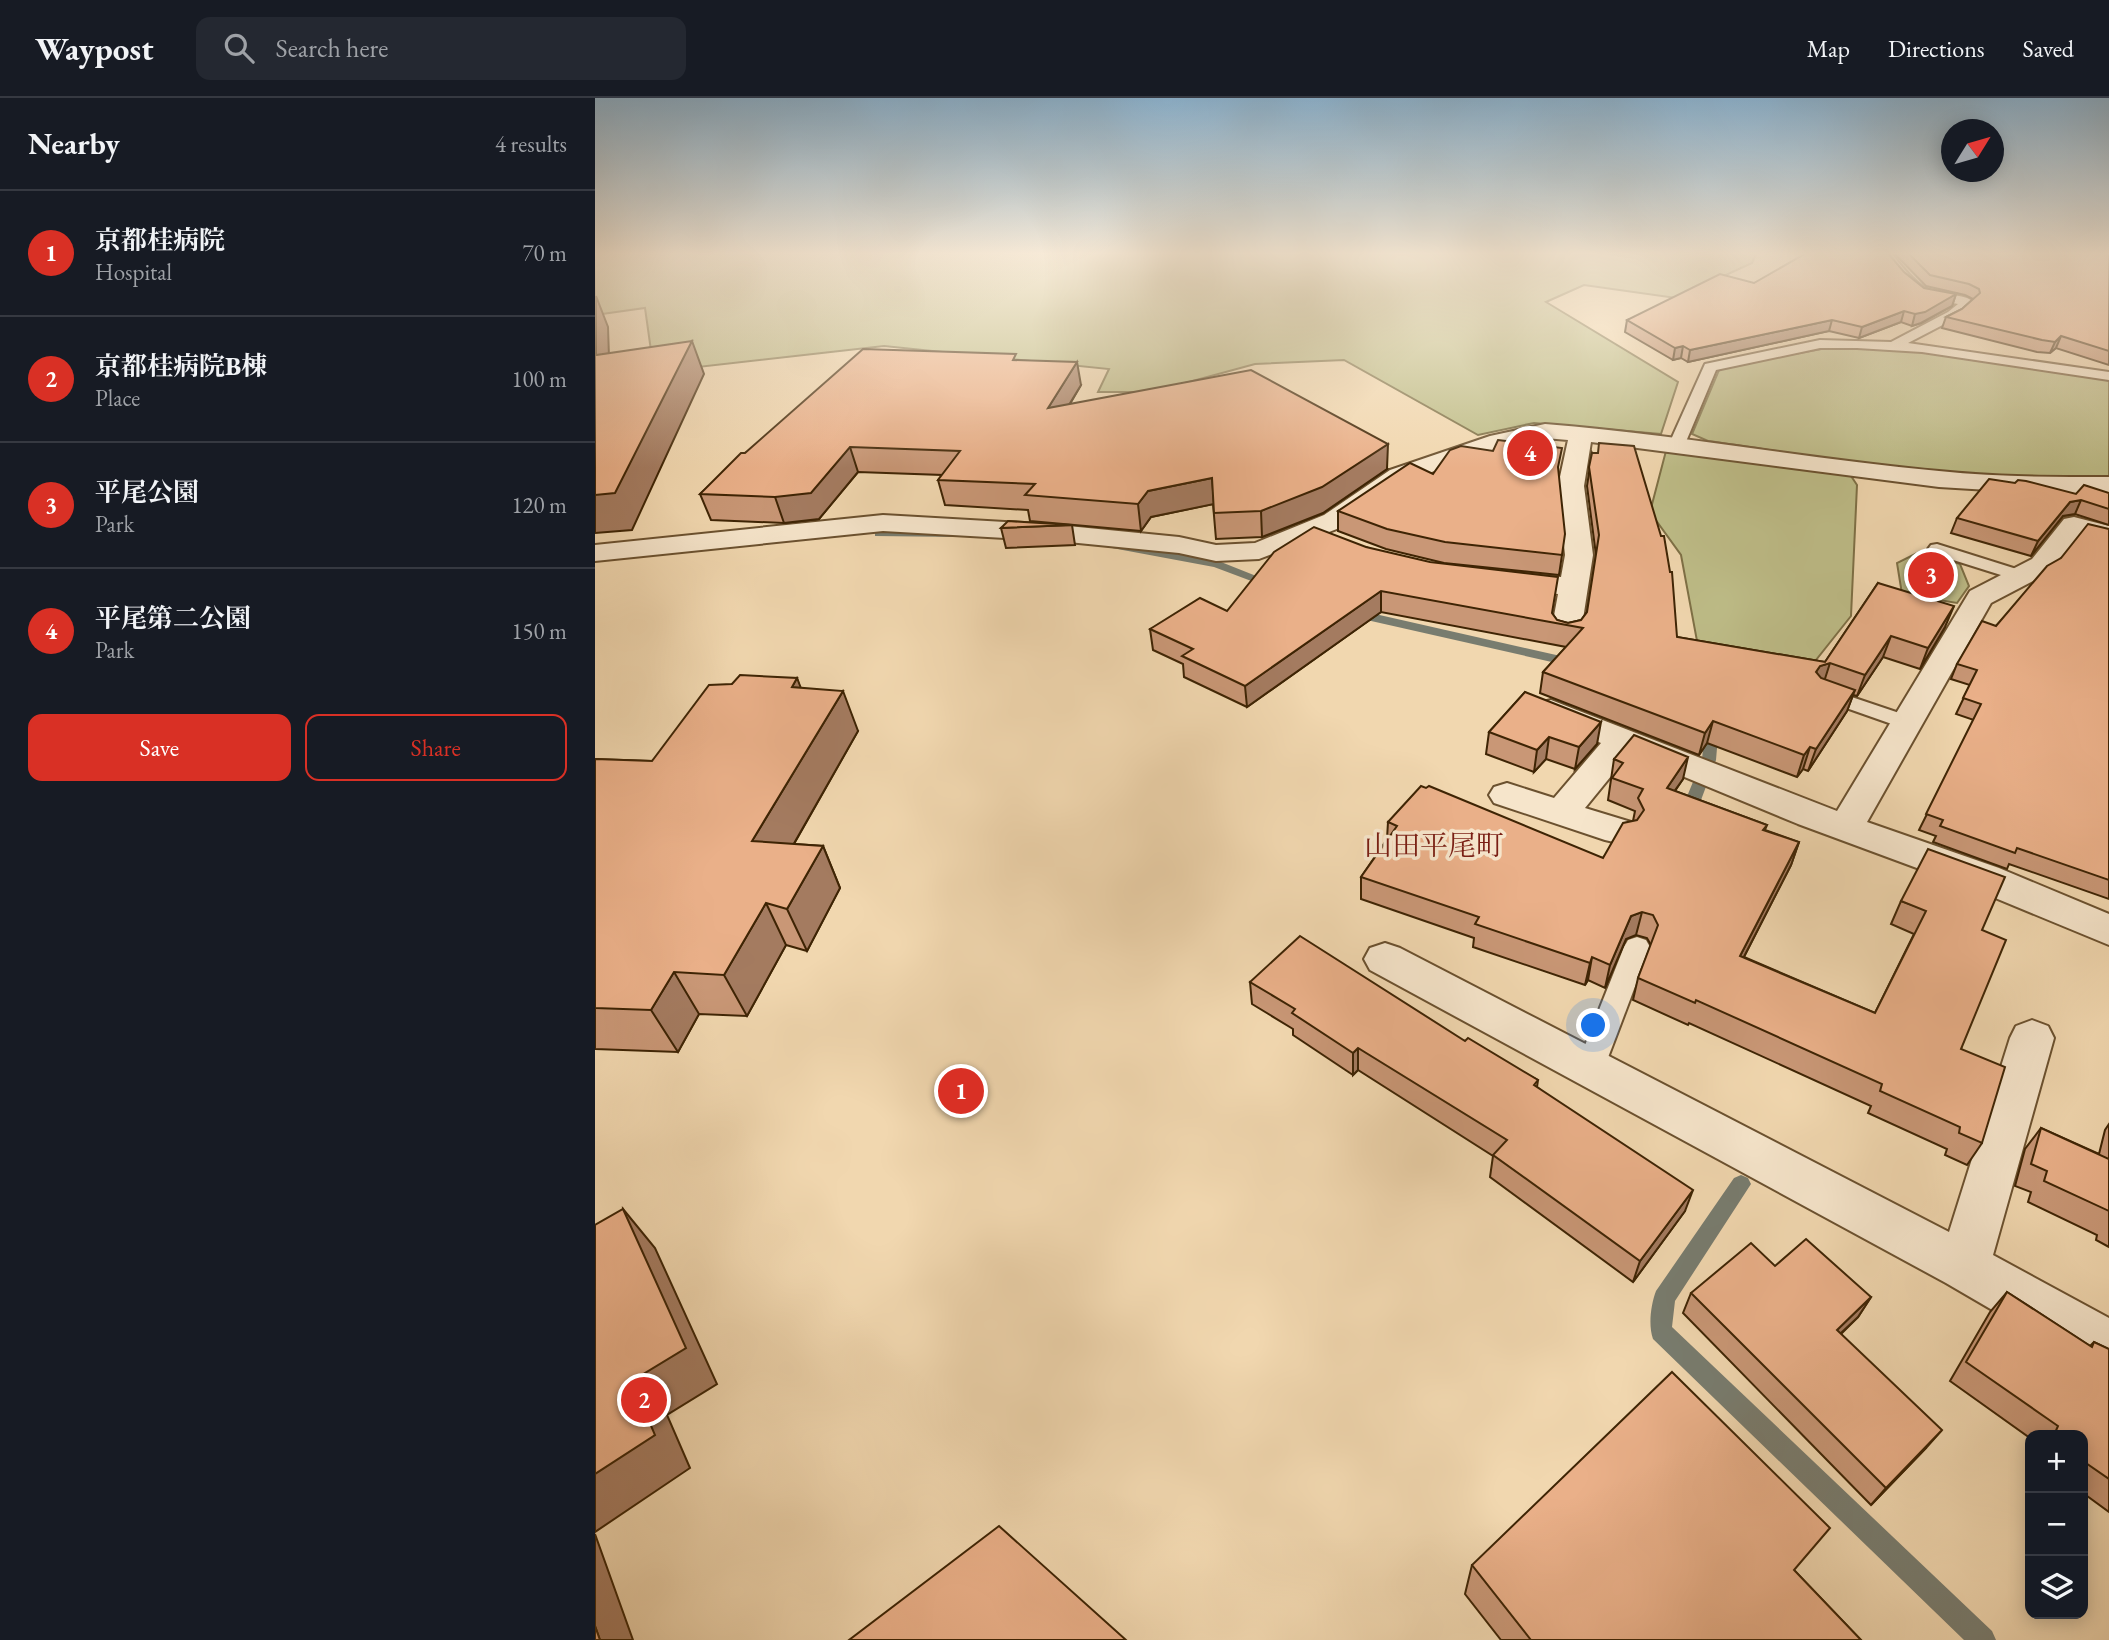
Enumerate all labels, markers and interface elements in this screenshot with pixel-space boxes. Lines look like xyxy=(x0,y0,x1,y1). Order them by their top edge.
search box xyxy=(196,17,686,80)
text: Waypost xyxy=(35,27,154,70)
icon: search xyxy=(220,29,258,67)
text: Search here xyxy=(276,31,388,65)
text: Map xyxy=(1807,33,1850,64)
text: Directions xyxy=(1888,33,1985,64)
text: Saved xyxy=(2023,33,2074,64)
north arrow xyxy=(1941,119,2004,182)
text: Nearby xyxy=(28,124,120,163)
text: 4 results xyxy=(495,129,567,159)
text: 京都桂病院 xyxy=(95,223,225,257)
text: 1 xyxy=(45,238,57,268)
text: 70 m xyxy=(522,238,567,268)
text: Hospital xyxy=(95,257,172,287)
text: 京都桂病院B棟 xyxy=(95,349,267,383)
text: 2 xyxy=(45,364,57,394)
text: 100 m xyxy=(511,364,567,394)
text: Place xyxy=(95,383,140,413)
pin: 4 xyxy=(1507,427,1553,479)
text: 平尾公園 xyxy=(95,475,199,509)
text: 3 xyxy=(45,490,57,520)
text: 120 m xyxy=(511,490,567,520)
text: Park xyxy=(95,509,134,539)
pin: 3 xyxy=(1908,549,1954,601)
text: 平尾第二公園 xyxy=(95,601,251,635)
text: 4 xyxy=(45,616,57,646)
text: 150 m xyxy=(511,616,567,646)
text: Park xyxy=(95,635,134,665)
button: Save xyxy=(28,714,291,781)
button: Share xyxy=(305,714,567,781)
district label: 山田平尾町 xyxy=(1364,827,1504,863)
your location xyxy=(1576,1008,1610,1042)
pin: 1 xyxy=(938,1065,984,1117)
pin: 2 xyxy=(621,1374,667,1426)
map controls xyxy=(2025,1430,2088,1619)
button: + xyxy=(2025,1430,2088,1493)
button: − xyxy=(2025,1493,2088,1556)
button: layers xyxy=(2025,1556,2088,1619)

